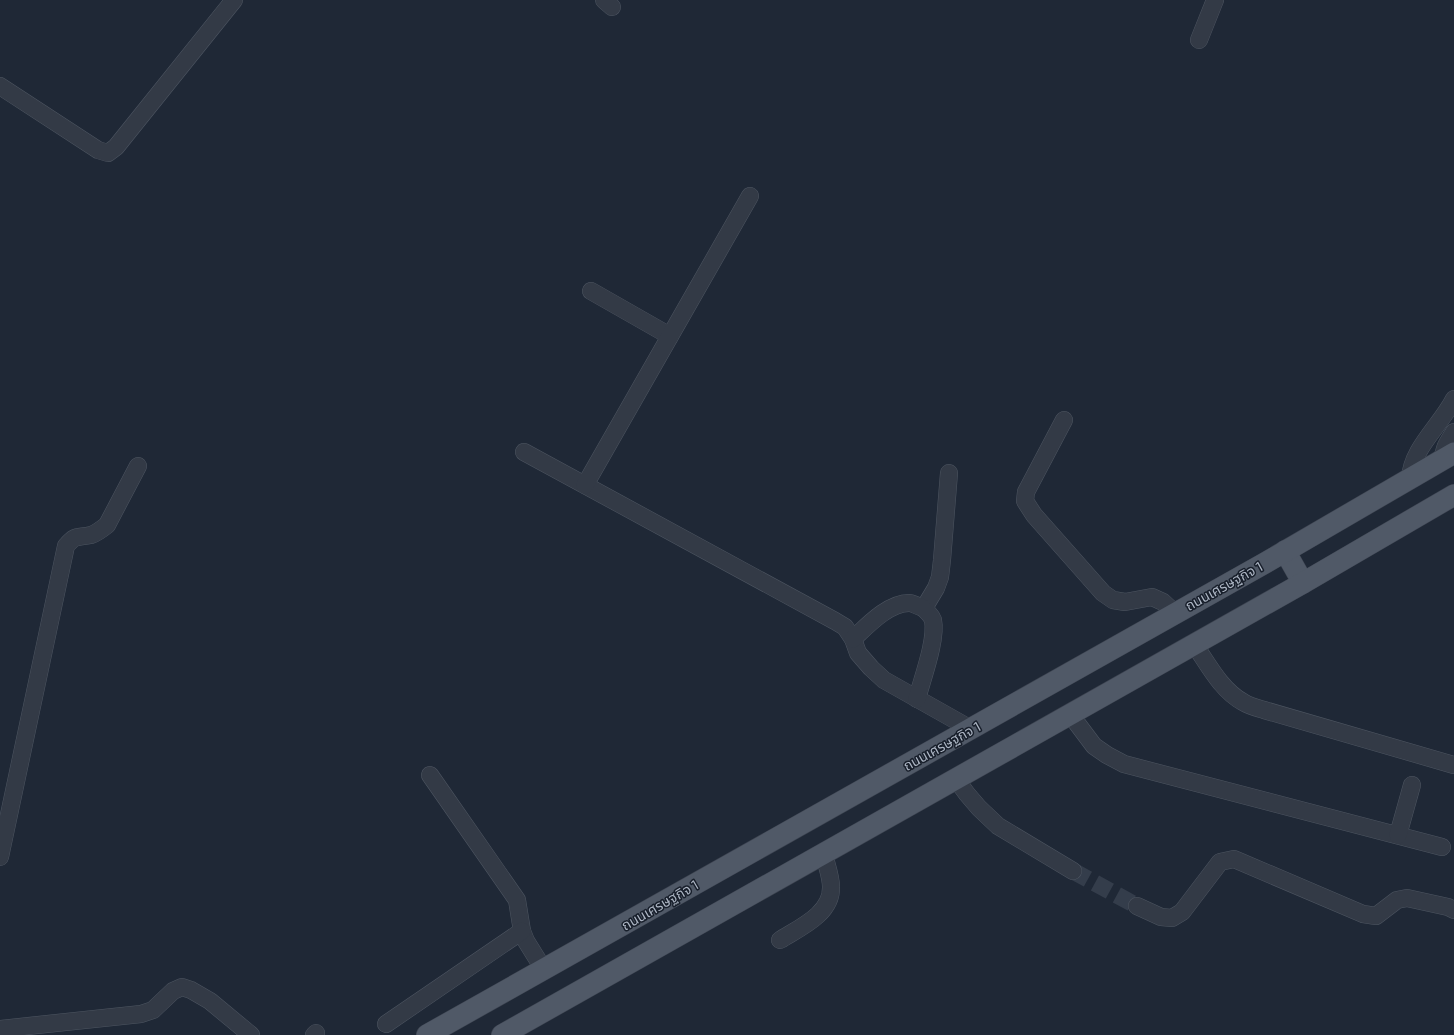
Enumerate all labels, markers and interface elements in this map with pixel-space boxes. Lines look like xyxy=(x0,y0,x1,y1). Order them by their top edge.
street label: ถนนเศรษฐกิจ 1 xyxy=(1182,557,1266,614)
street label: ถนนเศรษฐกิจ 1 xyxy=(900,717,984,774)
street label: ถนนเศรษฐกิจ 1 xyxy=(618,876,701,934)

